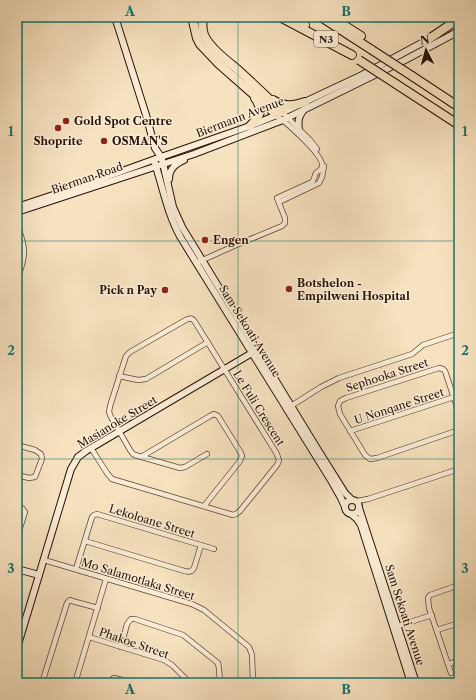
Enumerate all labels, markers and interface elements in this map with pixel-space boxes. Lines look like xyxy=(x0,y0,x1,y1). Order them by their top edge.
text: A xyxy=(124,3,136,19)
text: B xyxy=(341,3,351,19)
north arrow xyxy=(406,30,446,70)
road number: N3 xyxy=(314,31,338,47)
text: N xyxy=(419,33,431,48)
street label: Biermann Avenue xyxy=(194,94,286,140)
place label: Gold Spot Centre xyxy=(74,114,172,128)
marker: Gold Spot Centre xyxy=(61,116,71,126)
text: 1 xyxy=(8,123,14,139)
marker: Shoprite xyxy=(53,123,63,133)
text: 1 xyxy=(462,123,468,139)
place label: Shoprite xyxy=(33,134,83,148)
place label: OSMAN'S xyxy=(112,134,168,148)
marker: OSMAN'S xyxy=(99,136,109,146)
street label: Bierman Road xyxy=(49,159,125,197)
place label: Engen xyxy=(213,233,249,247)
marker: Engen xyxy=(200,235,210,245)
place label: Botshelon - Empilweni Hospital xyxy=(297,276,410,303)
place label: Pick n Pay xyxy=(99,283,157,297)
street label: Sam Sekoati Avenue xyxy=(216,283,284,379)
marker: Botshelon - Empilweni Hospital xyxy=(284,284,294,294)
marker: Pick n Pay xyxy=(160,285,170,295)
text: 2 xyxy=(7,342,15,358)
text: 2 xyxy=(461,342,469,358)
street label: Sephooka Street xyxy=(344,355,430,395)
street label: Le Fuli Crescent xyxy=(230,368,288,448)
street label: U Nonqane Street xyxy=(352,385,446,427)
street label: Masianoke Street xyxy=(75,393,160,451)
street label: Lekoloane Street xyxy=(107,501,197,541)
street label: Mo Salamotlaka Street xyxy=(80,555,196,603)
text: 3 xyxy=(7,560,15,576)
text: 3 xyxy=(461,560,469,576)
street label: Sam Sekoati Avenue xyxy=(382,563,428,667)
street label: Phakoe Street xyxy=(97,625,171,662)
text: A xyxy=(124,681,136,697)
text: B xyxy=(341,681,351,697)

